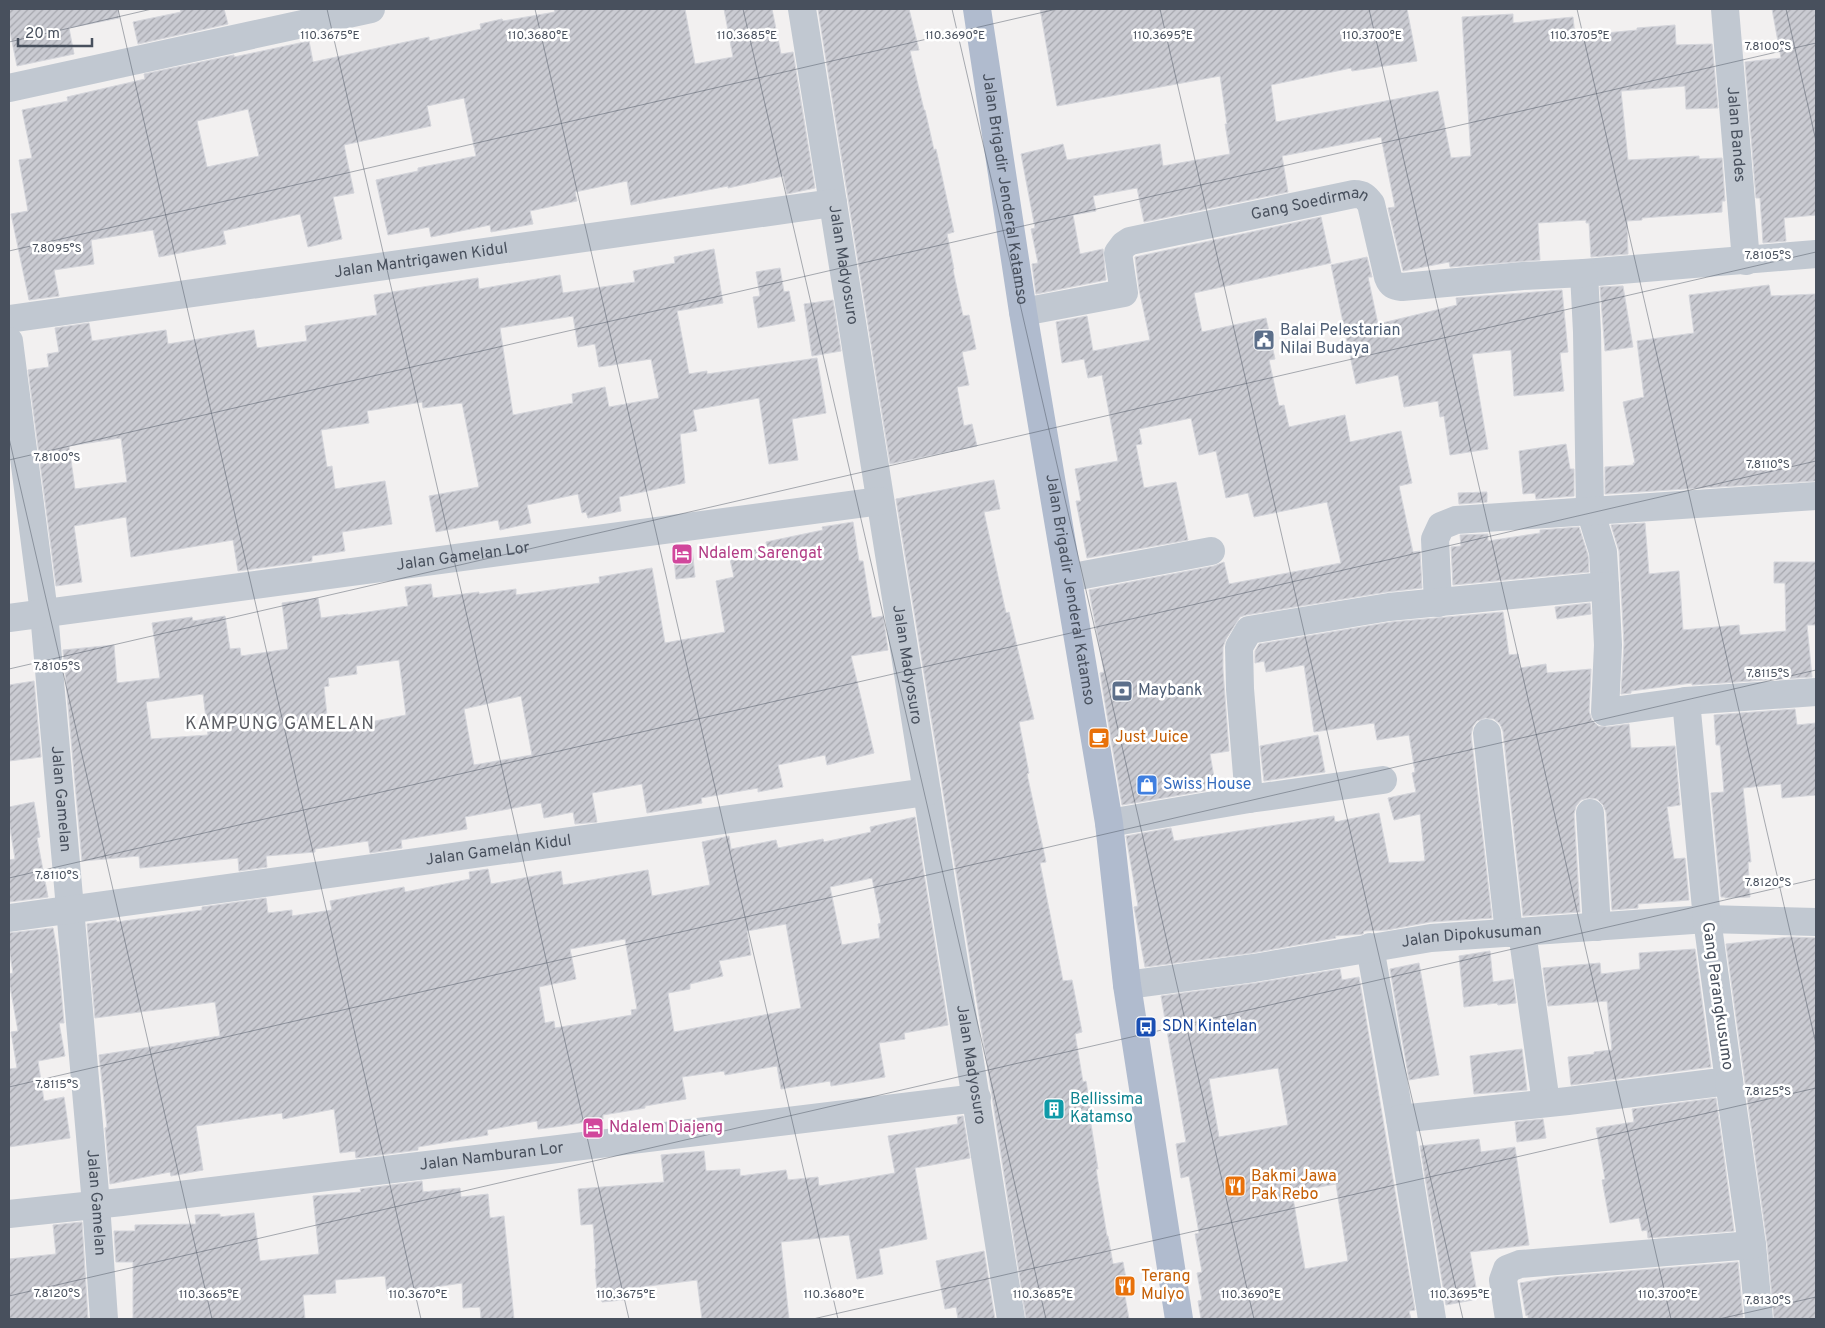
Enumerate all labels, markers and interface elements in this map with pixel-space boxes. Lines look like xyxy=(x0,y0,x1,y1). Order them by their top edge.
scale bar xyxy=(18,15,91,47)
text: 20 m xyxy=(25,25,60,44)
text: 110.3675°E xyxy=(300,28,360,44)
text: 110.3680°E xyxy=(508,28,568,44)
text: 110.3685°E xyxy=(717,28,777,44)
text: 110.3690°E xyxy=(925,28,985,44)
text: 110.3695°E xyxy=(1133,28,1193,44)
text: 110.3700°E xyxy=(1342,28,1402,44)
text: 110.3705°E xyxy=(1550,28,1610,44)
text: 7.8100°S xyxy=(1745,39,1791,55)
street label: Jalan Brigadir Jenderal Katamso xyxy=(977,72,1032,306)
street label: Jalan Bandes xyxy=(1722,86,1749,183)
street label: Gang Soedirman xyxy=(1249,184,1373,225)
street label: Jalan Madyosuro xyxy=(823,203,862,326)
street label: Jalan Mantrigawen Kidul xyxy=(333,239,509,283)
text: 7.8095°S xyxy=(32,241,82,257)
text: 7.8105°S xyxy=(1745,248,1791,264)
place label: Balai Pelestarian Nilai Budaya xyxy=(1280,321,1401,359)
public building icon: Balai Pelestarian Nilai Budaya xyxy=(1252,328,1276,352)
text: 7.8100°S xyxy=(34,450,80,466)
text: 7.8110°S xyxy=(1746,457,1790,473)
street label: Jalan Brigadir Jenderal Katamso xyxy=(1040,473,1099,707)
street label: Jalan Gamelan Lor xyxy=(395,538,531,576)
hotel icon: Ndalem Sarengat xyxy=(670,542,694,566)
place label: Ndalem Sarengat xyxy=(698,544,822,564)
street label: Jalan Madyosuro xyxy=(887,603,926,726)
text: 7.8105°S xyxy=(34,659,80,675)
text: 7.8115°S xyxy=(1746,666,1790,682)
bank icon: Maybank xyxy=(1110,679,1134,703)
place label: Maybank xyxy=(1138,681,1203,701)
district label: KAMPUNG GAMELAN xyxy=(185,713,375,736)
cafe icon: Just Juice xyxy=(1087,726,1111,750)
place label: Just Juice xyxy=(1115,728,1188,748)
street label: Jalan Gamelan xyxy=(46,745,75,853)
shop icon: Swiss House xyxy=(1135,773,1159,797)
place label: Swiss House xyxy=(1163,775,1251,795)
street label: Jalan Gamelan Kidul xyxy=(424,831,573,871)
text: 7.8110°S xyxy=(35,868,79,884)
text: 7.8120°S xyxy=(1745,875,1791,891)
street label: Jalan Dipokusuman xyxy=(1400,920,1542,953)
street label: Gang Parangkusumo xyxy=(1697,921,1737,1071)
street label: Jalan Madyosuro xyxy=(951,1003,990,1126)
bus stop icon: SDN Kintelan xyxy=(1134,1015,1158,1039)
place label: SDN Kintelan xyxy=(1162,1017,1257,1037)
text: 7.8115°S xyxy=(35,1077,79,1093)
text: 7.8125°S xyxy=(1745,1084,1791,1100)
place label: Bellissima Katamso xyxy=(1070,1090,1143,1128)
building icon: Bellissima Katamso xyxy=(1042,1097,1066,1121)
hotel icon: Ndalem Diajeng xyxy=(581,1116,605,1140)
place label: Ndalem Diajeng xyxy=(609,1118,723,1138)
street label: Jalan Namburan Lor xyxy=(418,1138,565,1176)
street label: Jalan Gamelan xyxy=(81,1148,110,1256)
place label: Bakmi Jawa Pak Rebo xyxy=(1251,1167,1337,1205)
restaurant icon: Bakmi Jawa Pak Rebo xyxy=(1223,1174,1247,1198)
place label: Terang Mulyo xyxy=(1141,1267,1190,1305)
restaurant icon: Terang Mulyo xyxy=(1113,1274,1137,1298)
text: 7.8120°S xyxy=(34,1286,80,1302)
text: 110.3665°E xyxy=(179,1287,239,1303)
text: 110.3670°E xyxy=(388,1287,448,1303)
text: 110.3675°E xyxy=(596,1287,656,1303)
text: 110.3680°E xyxy=(804,1287,864,1303)
text: 110.3685°E xyxy=(1013,1287,1073,1303)
text: 110.3690°E xyxy=(1221,1287,1281,1303)
text: 110.3695°E xyxy=(1430,1287,1490,1303)
text: 110.3700°E xyxy=(1638,1287,1698,1303)
text: 7.8130°S xyxy=(1745,1293,1791,1309)

